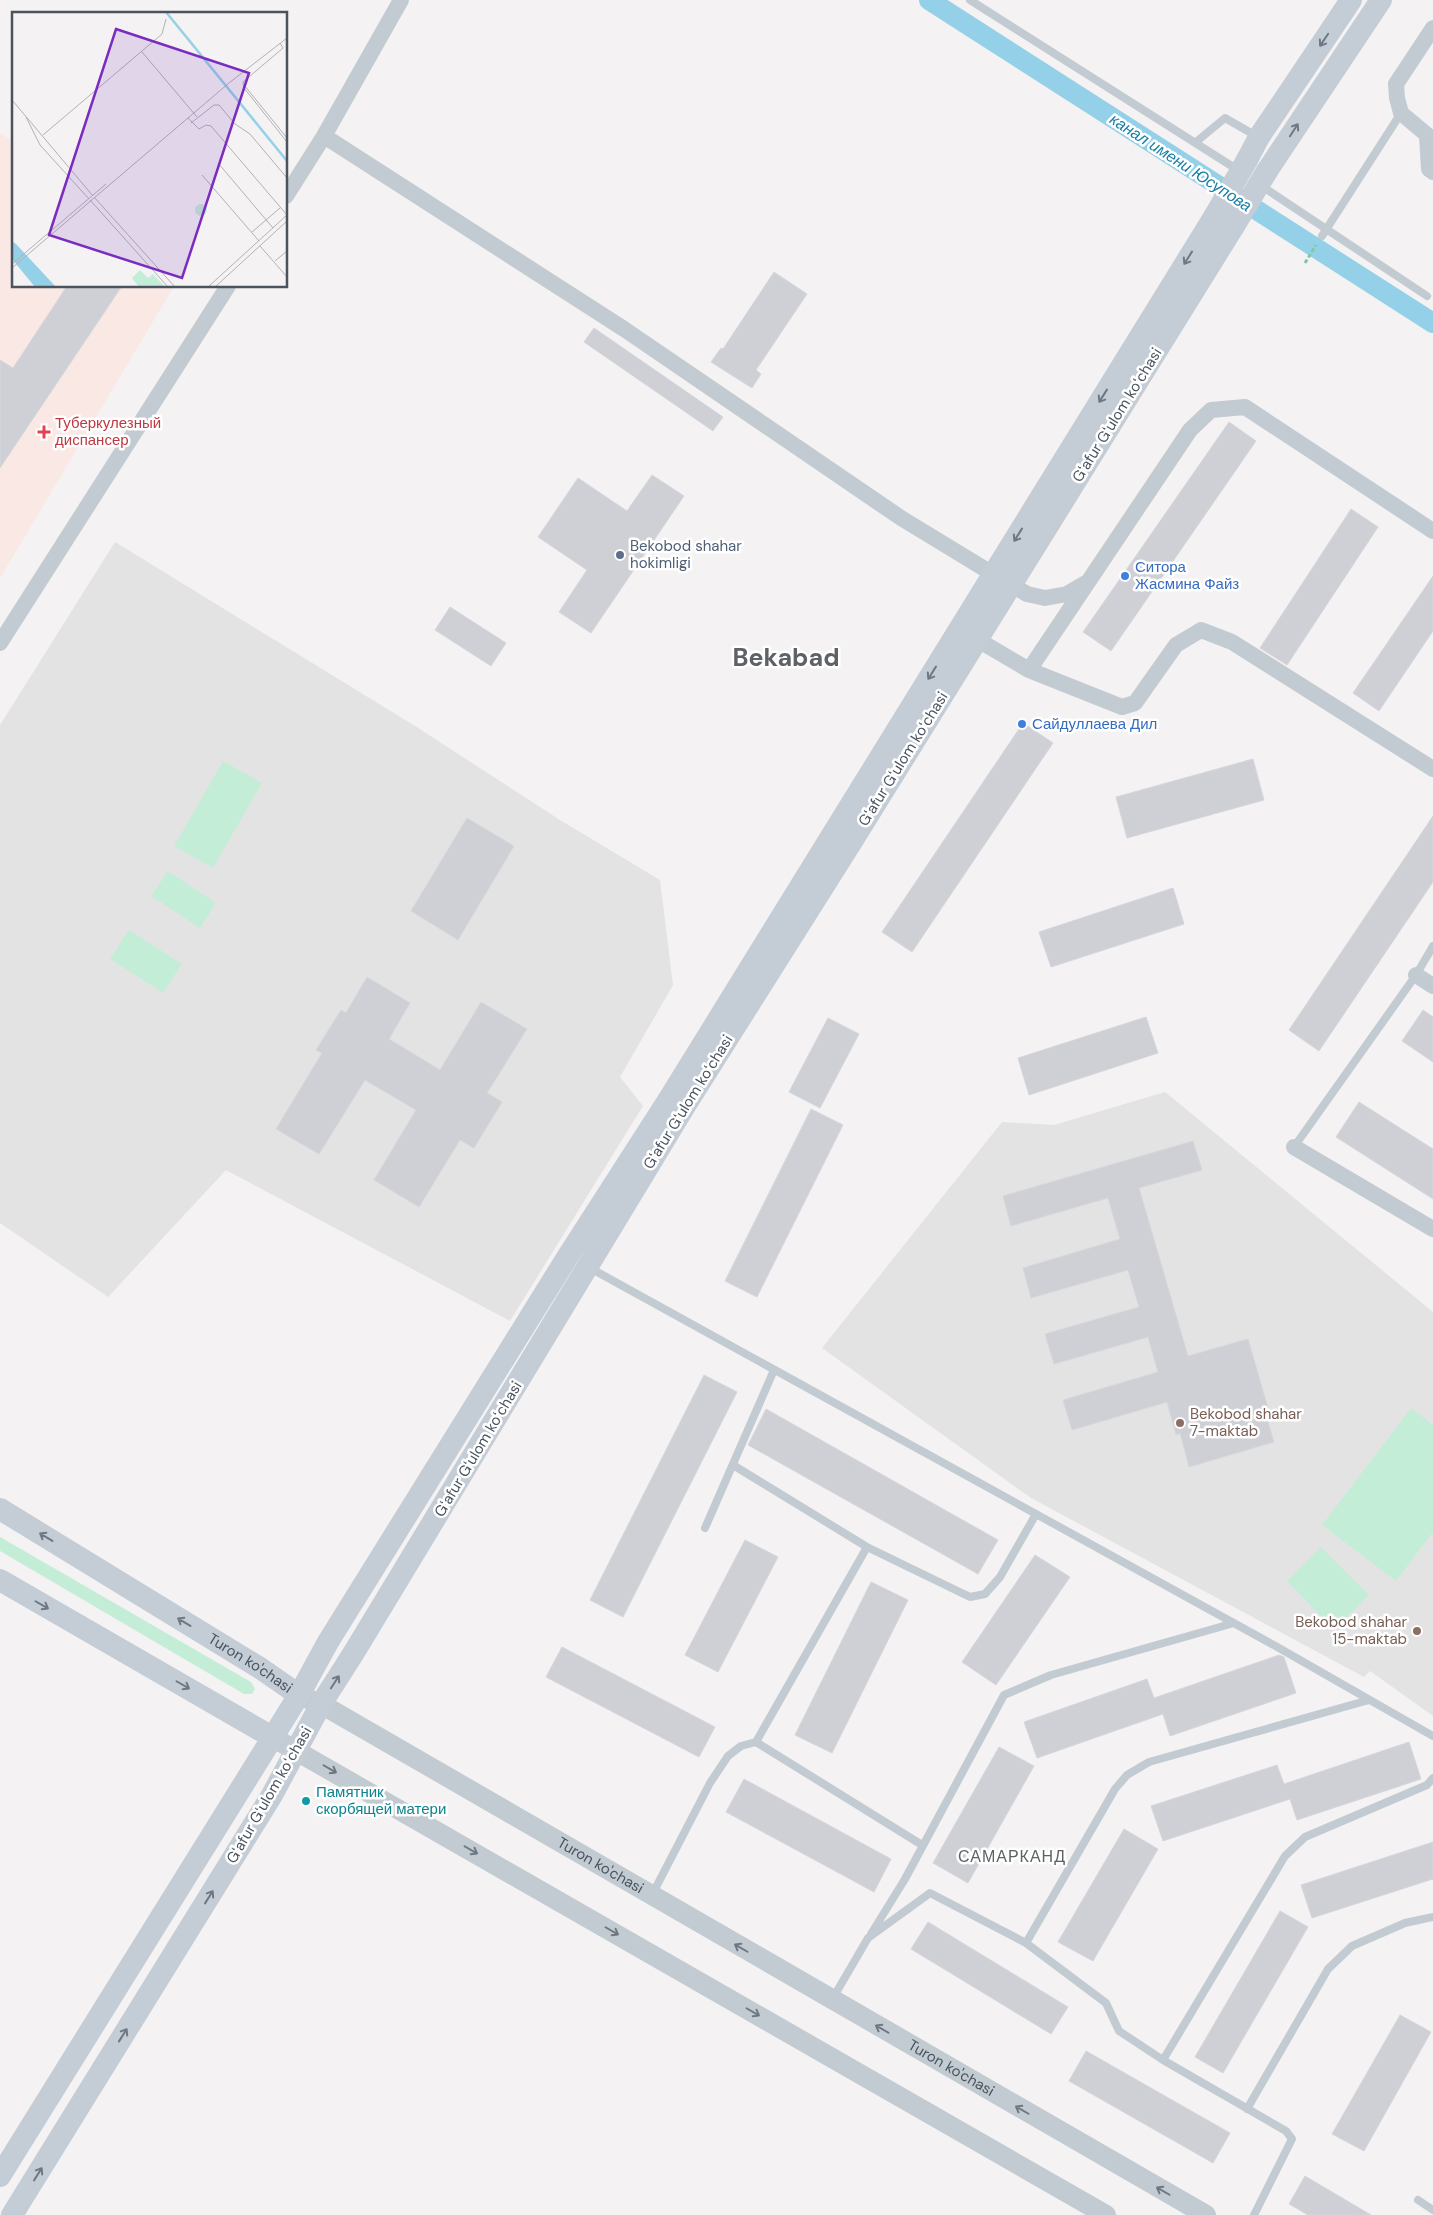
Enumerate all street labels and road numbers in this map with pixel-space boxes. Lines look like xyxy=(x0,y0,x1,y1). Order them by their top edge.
street label: Gʻafur Gʻulom koʻchasi xyxy=(1068,344,1166,486)
street label: Gʻafur Gʻulom koʻchasi xyxy=(854,688,952,830)
street label: Gʻafur Gʻulom koʻchasi xyxy=(639,1031,737,1173)
street label: Gʻafur Gʻulom koʻchasi xyxy=(430,1378,526,1520)
street label: Turon ko'chasi xyxy=(204,1629,297,1698)
street label: Gʻafur Gʻulom koʻchasi xyxy=(222,1723,316,1867)
street label: Turon ko'chasi xyxy=(554,1833,647,1898)
street label: Turon ko'chasi xyxy=(904,2035,998,2101)

